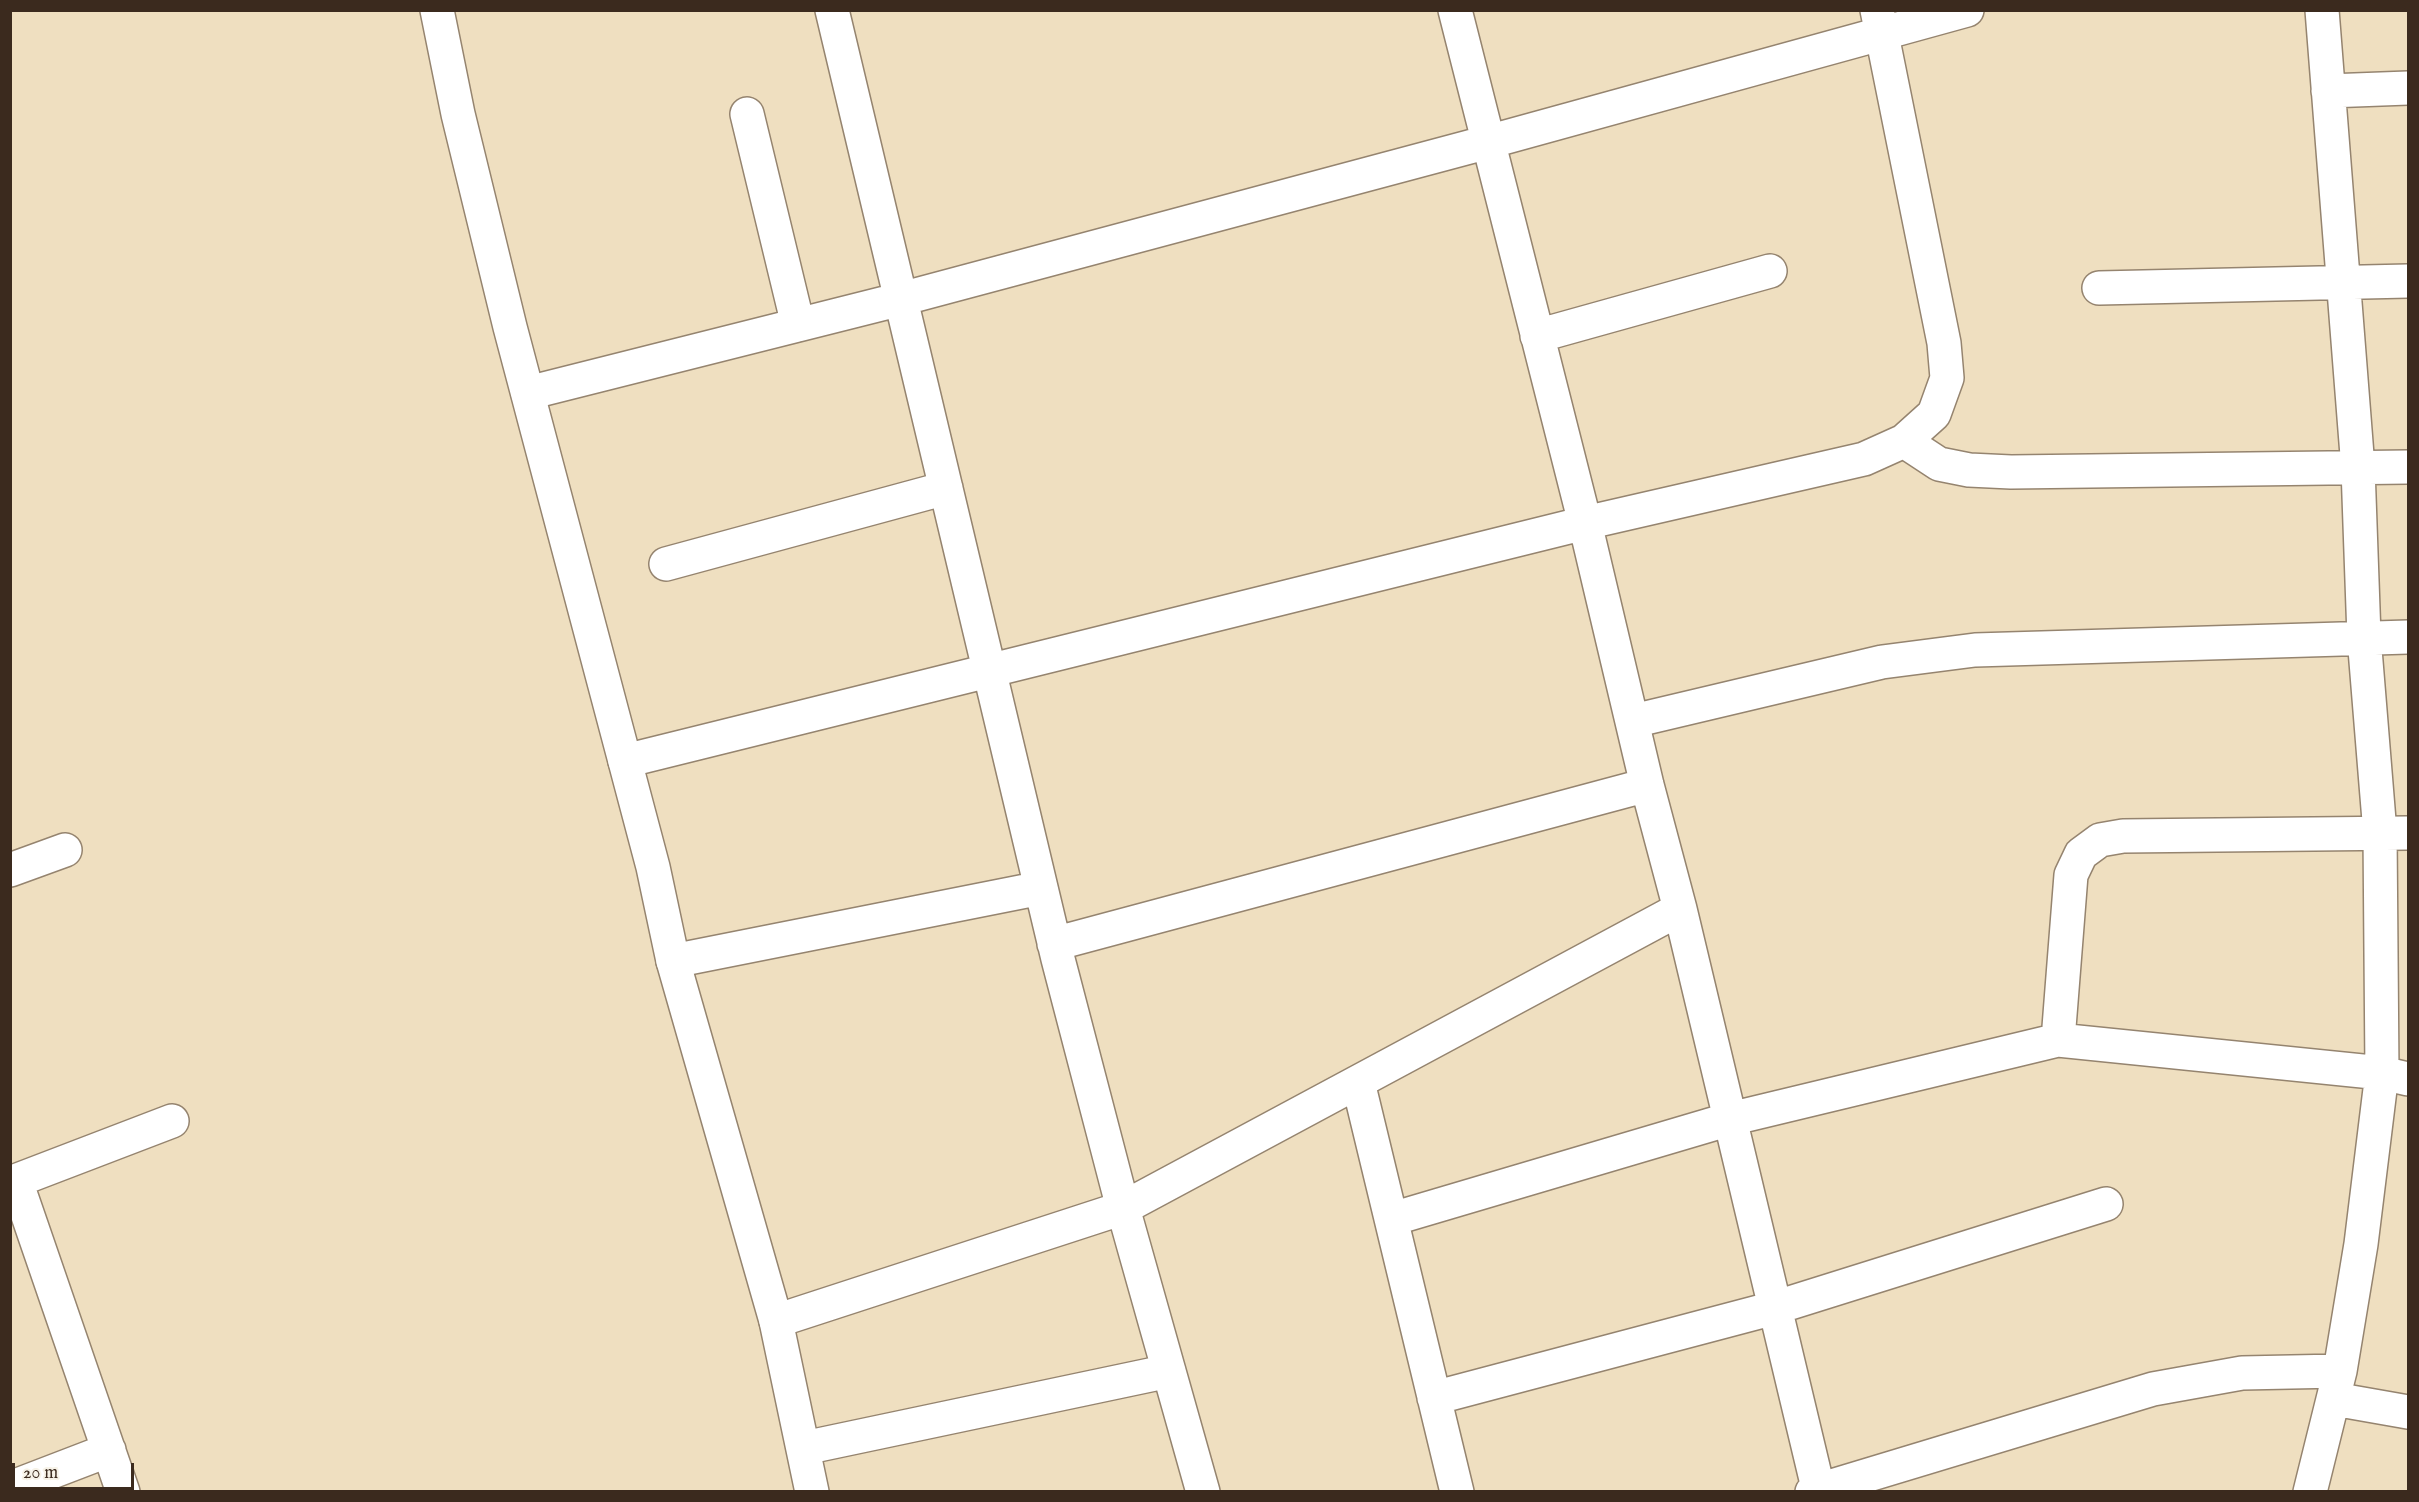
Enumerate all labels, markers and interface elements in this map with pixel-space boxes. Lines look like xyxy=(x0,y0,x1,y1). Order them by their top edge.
scale bar xyxy=(15,1451,136,1489)
text: 20 m xyxy=(23,1462,58,1485)

